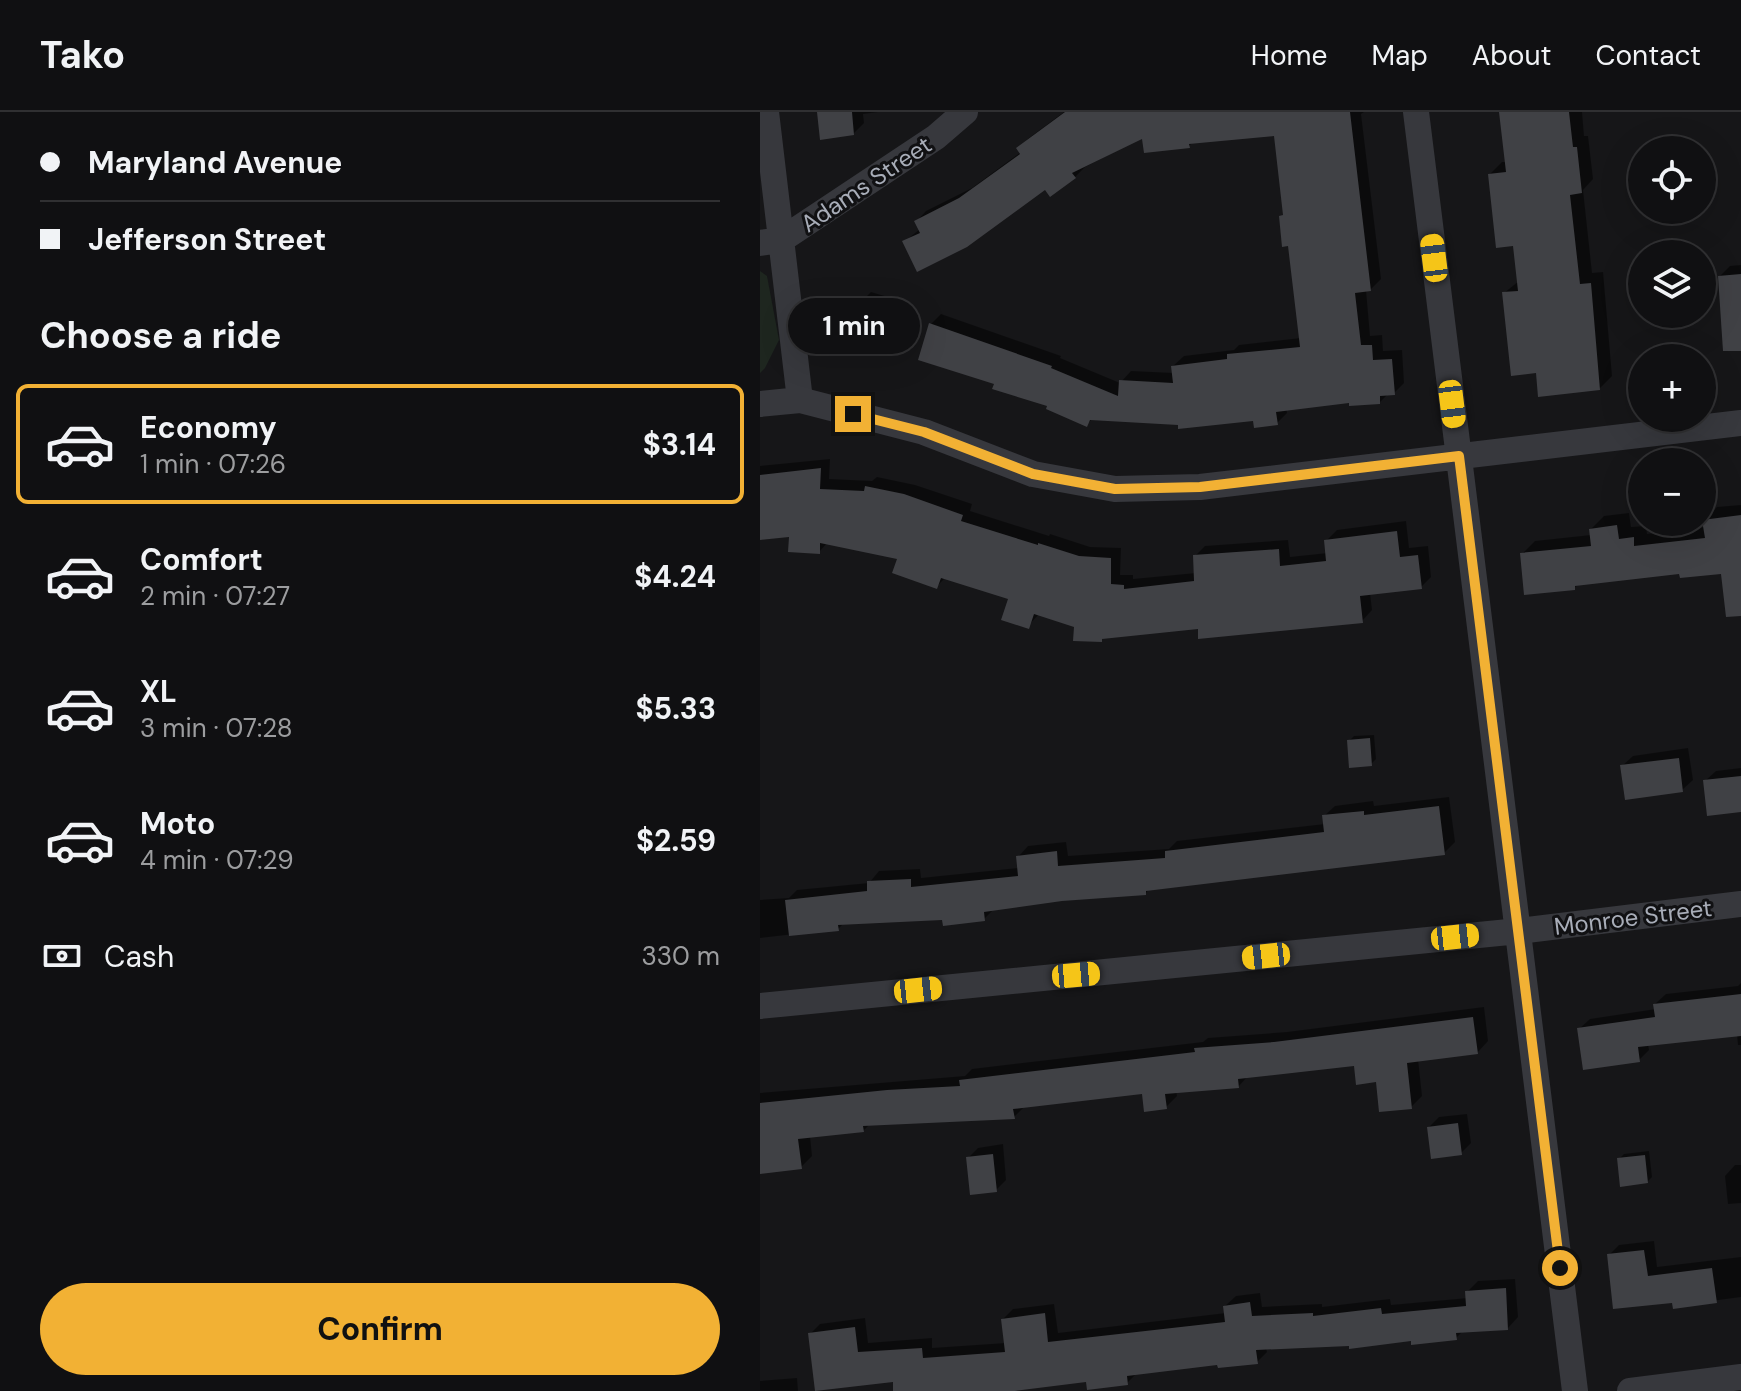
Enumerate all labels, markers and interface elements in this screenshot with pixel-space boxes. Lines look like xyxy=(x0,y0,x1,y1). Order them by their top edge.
text: Tako xyxy=(40,30,125,80)
text: Home xyxy=(1251,37,1327,74)
text: Map xyxy=(1371,37,1428,74)
text: About xyxy=(1472,37,1551,74)
text: Contact xyxy=(1595,37,1701,74)
street label: Adams Street xyxy=(795,129,937,239)
map controls xyxy=(1628,136,1716,536)
button: locate xyxy=(1628,136,1716,224)
text: Maryland Avenue xyxy=(88,143,342,182)
text: Jefferson Street xyxy=(88,220,326,259)
car xyxy=(1419,233,1449,283)
button: layers xyxy=(1628,240,1716,328)
callout: 1 min xyxy=(787,298,919,354)
text: 1 min xyxy=(822,309,886,343)
text: Choose a ride xyxy=(40,312,281,359)
button: + xyxy=(1628,344,1716,432)
car xyxy=(1437,379,1467,429)
route end xyxy=(835,396,871,432)
icon: car xyxy=(44,408,116,480)
text: Economy xyxy=(140,408,277,447)
text: $3.14 xyxy=(643,425,716,464)
text: 1 min · 07:26 xyxy=(140,447,286,481)
button: − xyxy=(1628,448,1716,536)
icon: car xyxy=(44,540,116,612)
text: Comfort xyxy=(140,540,263,579)
text: $4.24 xyxy=(634,557,716,596)
text: 2 min · 07:27 xyxy=(140,579,290,613)
icon: car xyxy=(44,672,116,744)
text: XL xyxy=(140,672,177,711)
text: $5.33 xyxy=(635,689,716,728)
text: 3 min · 07:28 xyxy=(140,711,293,745)
icon: car xyxy=(44,804,116,876)
text: Moto xyxy=(140,804,215,843)
text: $2.59 xyxy=(636,821,716,860)
text: 4 min · 07:29 xyxy=(140,843,294,877)
street label: Monroe Street xyxy=(1552,892,1714,942)
car xyxy=(1430,923,1480,951)
icon: cash xyxy=(40,934,84,978)
text: Cash xyxy=(104,937,174,976)
text: 330 m xyxy=(641,939,720,973)
car xyxy=(1241,942,1291,970)
car xyxy=(1051,961,1101,989)
car xyxy=(893,976,943,1004)
route start xyxy=(1542,1250,1578,1286)
button: Confirm xyxy=(40,1283,720,1375)

